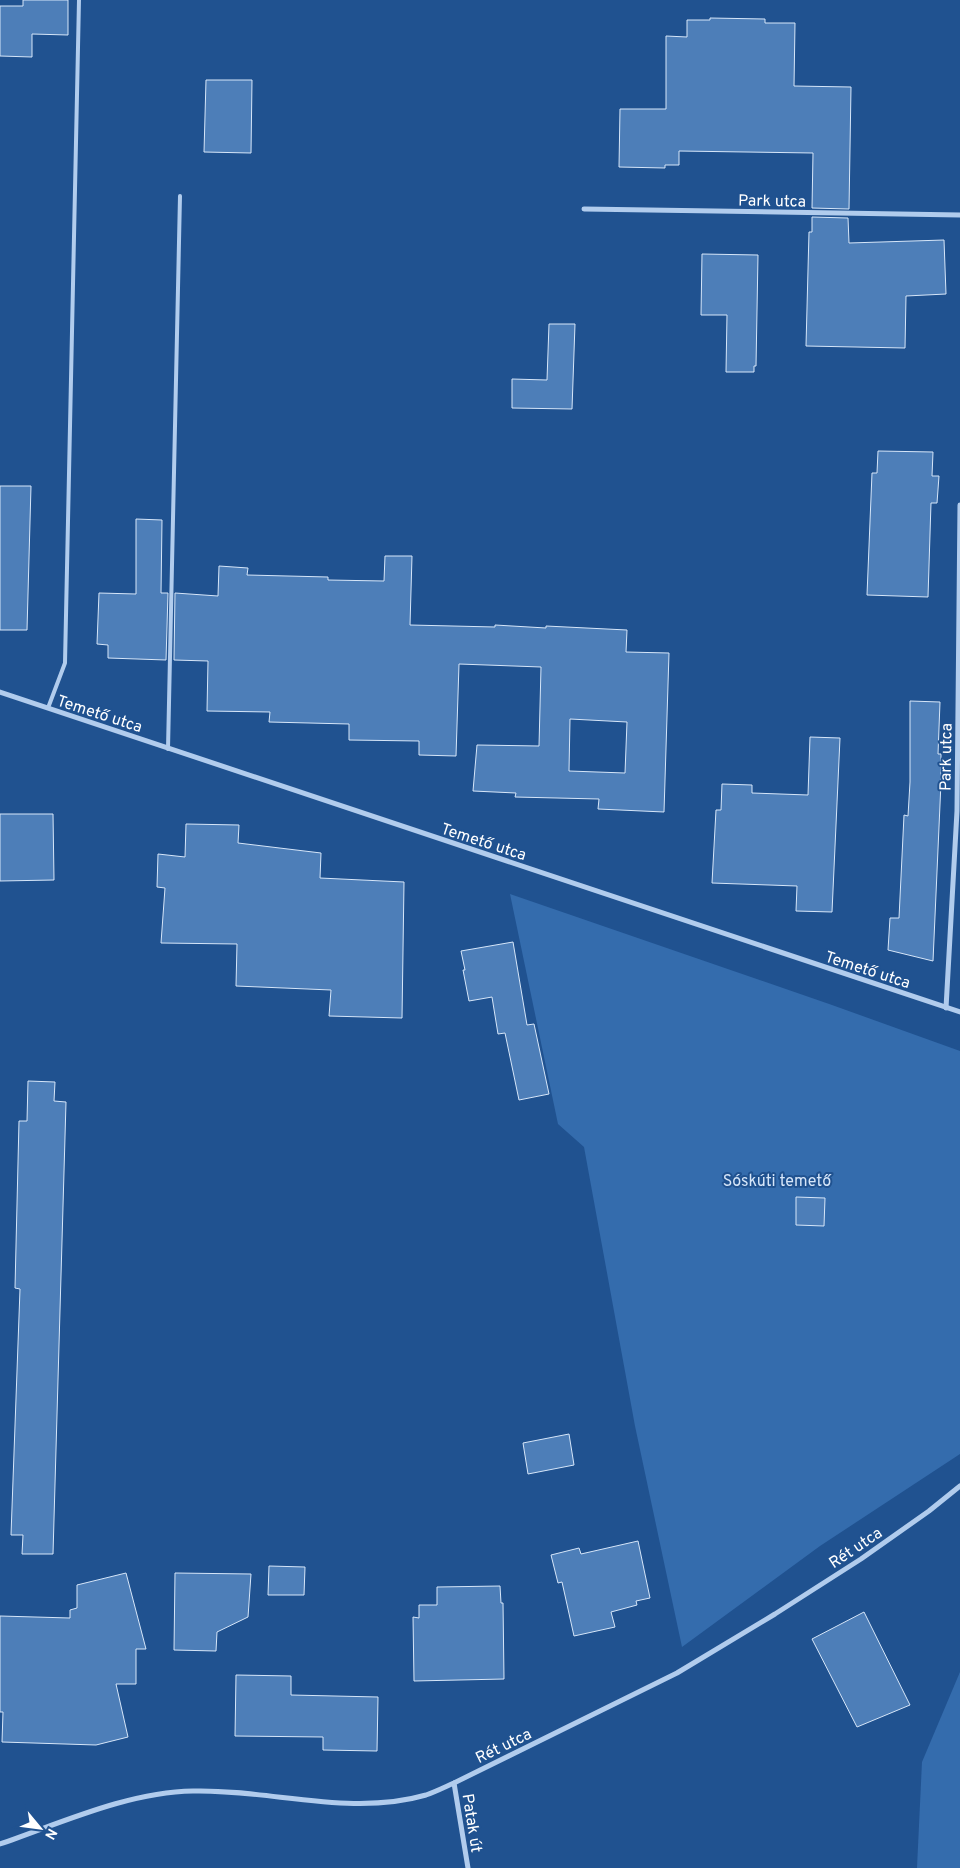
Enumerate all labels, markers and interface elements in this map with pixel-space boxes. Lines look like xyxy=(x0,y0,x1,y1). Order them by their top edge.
street label: Park utca xyxy=(738,191,806,213)
street label: Temető utca xyxy=(54,692,145,738)
street label: Park utca xyxy=(936,723,958,791)
street label: Temető utca xyxy=(438,820,529,866)
street label: Temető utca xyxy=(822,948,913,994)
park label: Sóskúti temető xyxy=(723,1172,832,1192)
street label: Rét utca xyxy=(826,1524,887,1574)
street label: Rét utca xyxy=(473,1725,535,1769)
street label: Patak út xyxy=(456,1792,486,1854)
north arrow xyxy=(15,1803,65,1853)
text: N xyxy=(40,1825,60,1842)

